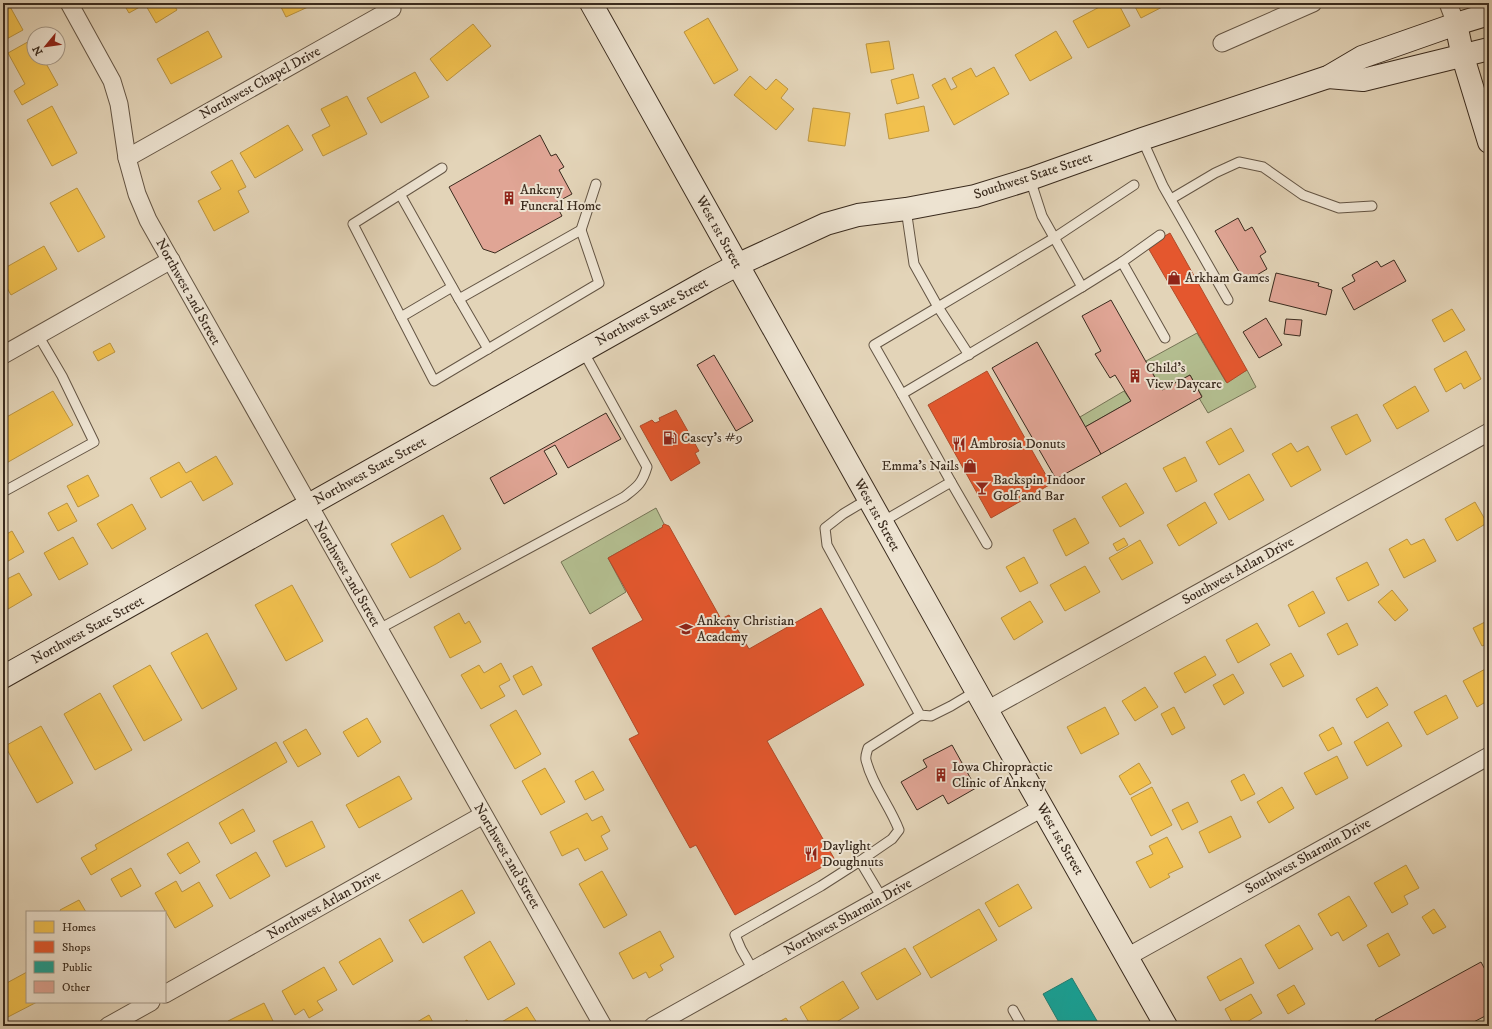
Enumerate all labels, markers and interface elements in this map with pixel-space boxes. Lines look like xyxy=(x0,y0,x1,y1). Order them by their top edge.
north arrow xyxy=(26,26,66,66)
street label: Northwest Chapel Drive xyxy=(196,42,324,124)
text: N xyxy=(30,43,46,58)
street label: Southwest State Street xyxy=(971,148,1095,204)
place label: Ankeny Funeral Home xyxy=(520,181,601,215)
building icon: Ankeny Funeral Home xyxy=(501,190,517,206)
street label: West 1st Street xyxy=(691,192,747,272)
street label: Northwest 2nd Street xyxy=(151,236,225,349)
place label: Arkham Games xyxy=(1185,269,1270,287)
shop icon: Arkham Games xyxy=(1166,270,1182,286)
street label: Northwest State Street xyxy=(593,273,712,350)
place label: Child's View Daycare xyxy=(1145,359,1222,393)
building icon: Child's View Daycare xyxy=(1127,368,1143,384)
place label: Casey's #9 xyxy=(681,429,743,447)
fuel station icon: Casey's #9 xyxy=(662,430,678,446)
street label: Northwest State Street xyxy=(311,432,430,509)
place label: Ambrosia Donuts xyxy=(970,435,1066,453)
restaurant icon: Ambrosia Donuts xyxy=(951,436,967,452)
place label: Emma's Nails xyxy=(882,457,959,475)
shop icon: Emma's Nails xyxy=(962,458,978,474)
place label: Backspin Indoor Golf and Bar xyxy=(993,471,1086,505)
street label: West 1st Street xyxy=(849,475,905,555)
bar icon: Backspin Indoor Golf and Bar xyxy=(974,480,990,496)
street label: Northwest 2nd Street xyxy=(309,518,385,630)
street label: Southwest Arlan Drive xyxy=(1179,533,1297,609)
street label: Northwest State Street xyxy=(29,591,148,668)
place label: Ankeny Christian Academy xyxy=(697,612,795,646)
school or university icon: Ankeny Christian Academy xyxy=(678,621,694,637)
place label: Iowa Chiropractic Clinic of Ankeny xyxy=(952,758,1053,792)
building icon: Iowa Chiropractic Clinic of Ankeny xyxy=(933,767,949,783)
street label: West 1st Street xyxy=(1032,799,1088,879)
street label: Northwest 2nd Street xyxy=(469,800,545,912)
street label: Southwest Sharmin Drive xyxy=(1242,814,1374,898)
place label: Daylight Doughnuts xyxy=(822,837,884,871)
restaurant icon: Daylight Doughnuts xyxy=(803,846,819,862)
street label: Northwest Arlan Drive xyxy=(264,866,384,944)
street label: Northwest Sharmin Drive xyxy=(781,874,915,960)
legend xyxy=(26,911,166,1003)
text: Homes xyxy=(62,920,96,935)
text: Shops xyxy=(62,940,90,955)
text: Public xyxy=(62,960,92,975)
text: Other xyxy=(62,980,91,995)

